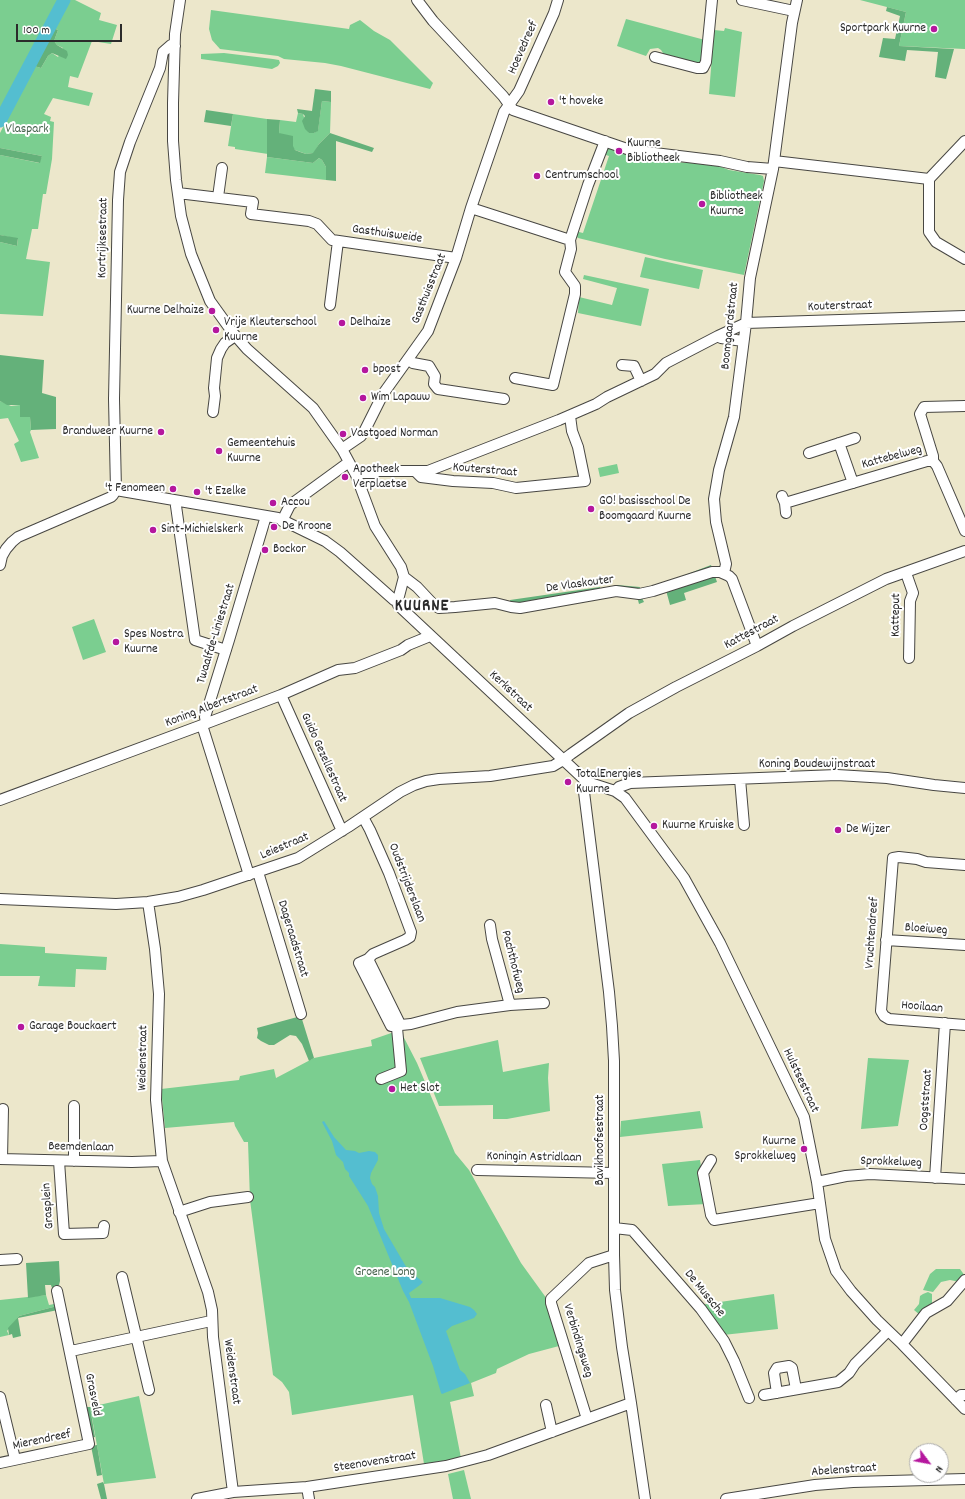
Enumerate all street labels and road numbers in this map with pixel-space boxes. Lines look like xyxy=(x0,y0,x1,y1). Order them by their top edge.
street label: Hoevedreef xyxy=(505,19,543,77)
street label: Kortrijksestraat xyxy=(95,198,113,278)
street label: Gasthuisweide xyxy=(351,222,423,248)
street label: Gasthuisstraat xyxy=(409,252,451,326)
street label: Boomgaardstraat xyxy=(719,282,743,370)
street label: Kouterstraat xyxy=(807,298,873,316)
street label: Kattebelweg xyxy=(860,442,924,474)
street label: Kouterstraat xyxy=(452,460,518,482)
street label: De Vlaskouter xyxy=(545,573,615,597)
street label: Twaalfde-Liniestraat xyxy=(194,582,240,686)
street label: Katteput xyxy=(889,593,905,637)
street label: Kattestraat xyxy=(722,612,782,654)
street label: Kerkstraat xyxy=(485,668,535,716)
street label: Koning Albertstraat xyxy=(163,682,261,732)
street label: Guido Gezellestraat xyxy=(296,711,350,805)
street label: Koning Boudewijnstraat xyxy=(759,757,875,773)
street label: Leiestraat xyxy=(258,830,312,864)
street label: Oudstrijderslaan xyxy=(384,841,428,925)
street label: Vruchtendreef xyxy=(863,897,883,969)
street label: Dageraadstraat xyxy=(273,899,311,979)
street label: Bloeiweg xyxy=(904,921,948,939)
street label: Pachthofweg xyxy=(497,929,527,995)
street label: Hooilaan xyxy=(900,998,944,1018)
street label: Weidenstraat xyxy=(136,1025,152,1091)
street label: Hulstsestraat xyxy=(778,1046,822,1116)
street label: Oogststraat xyxy=(917,1069,937,1131)
street label: Bavikhoofsestraat xyxy=(593,1095,609,1185)
street label: Beemdenlaan xyxy=(48,1140,114,1156)
street label: Koningin Astridlaan xyxy=(486,1149,582,1167)
street label: Sprokkelweg xyxy=(860,1154,922,1172)
street label: Grasplein xyxy=(40,1182,58,1230)
street label: De Mussche xyxy=(680,1267,728,1321)
street label: Verbindingsweg xyxy=(558,1302,596,1380)
street label: Weidenstraat xyxy=(219,1338,243,1406)
street label: Grasveld xyxy=(80,1372,104,1418)
street label: Mierendreef xyxy=(11,1427,73,1455)
street label: Steenovenstraat xyxy=(333,1449,417,1477)
street label: Abelenstraat xyxy=(811,1461,877,1481)

